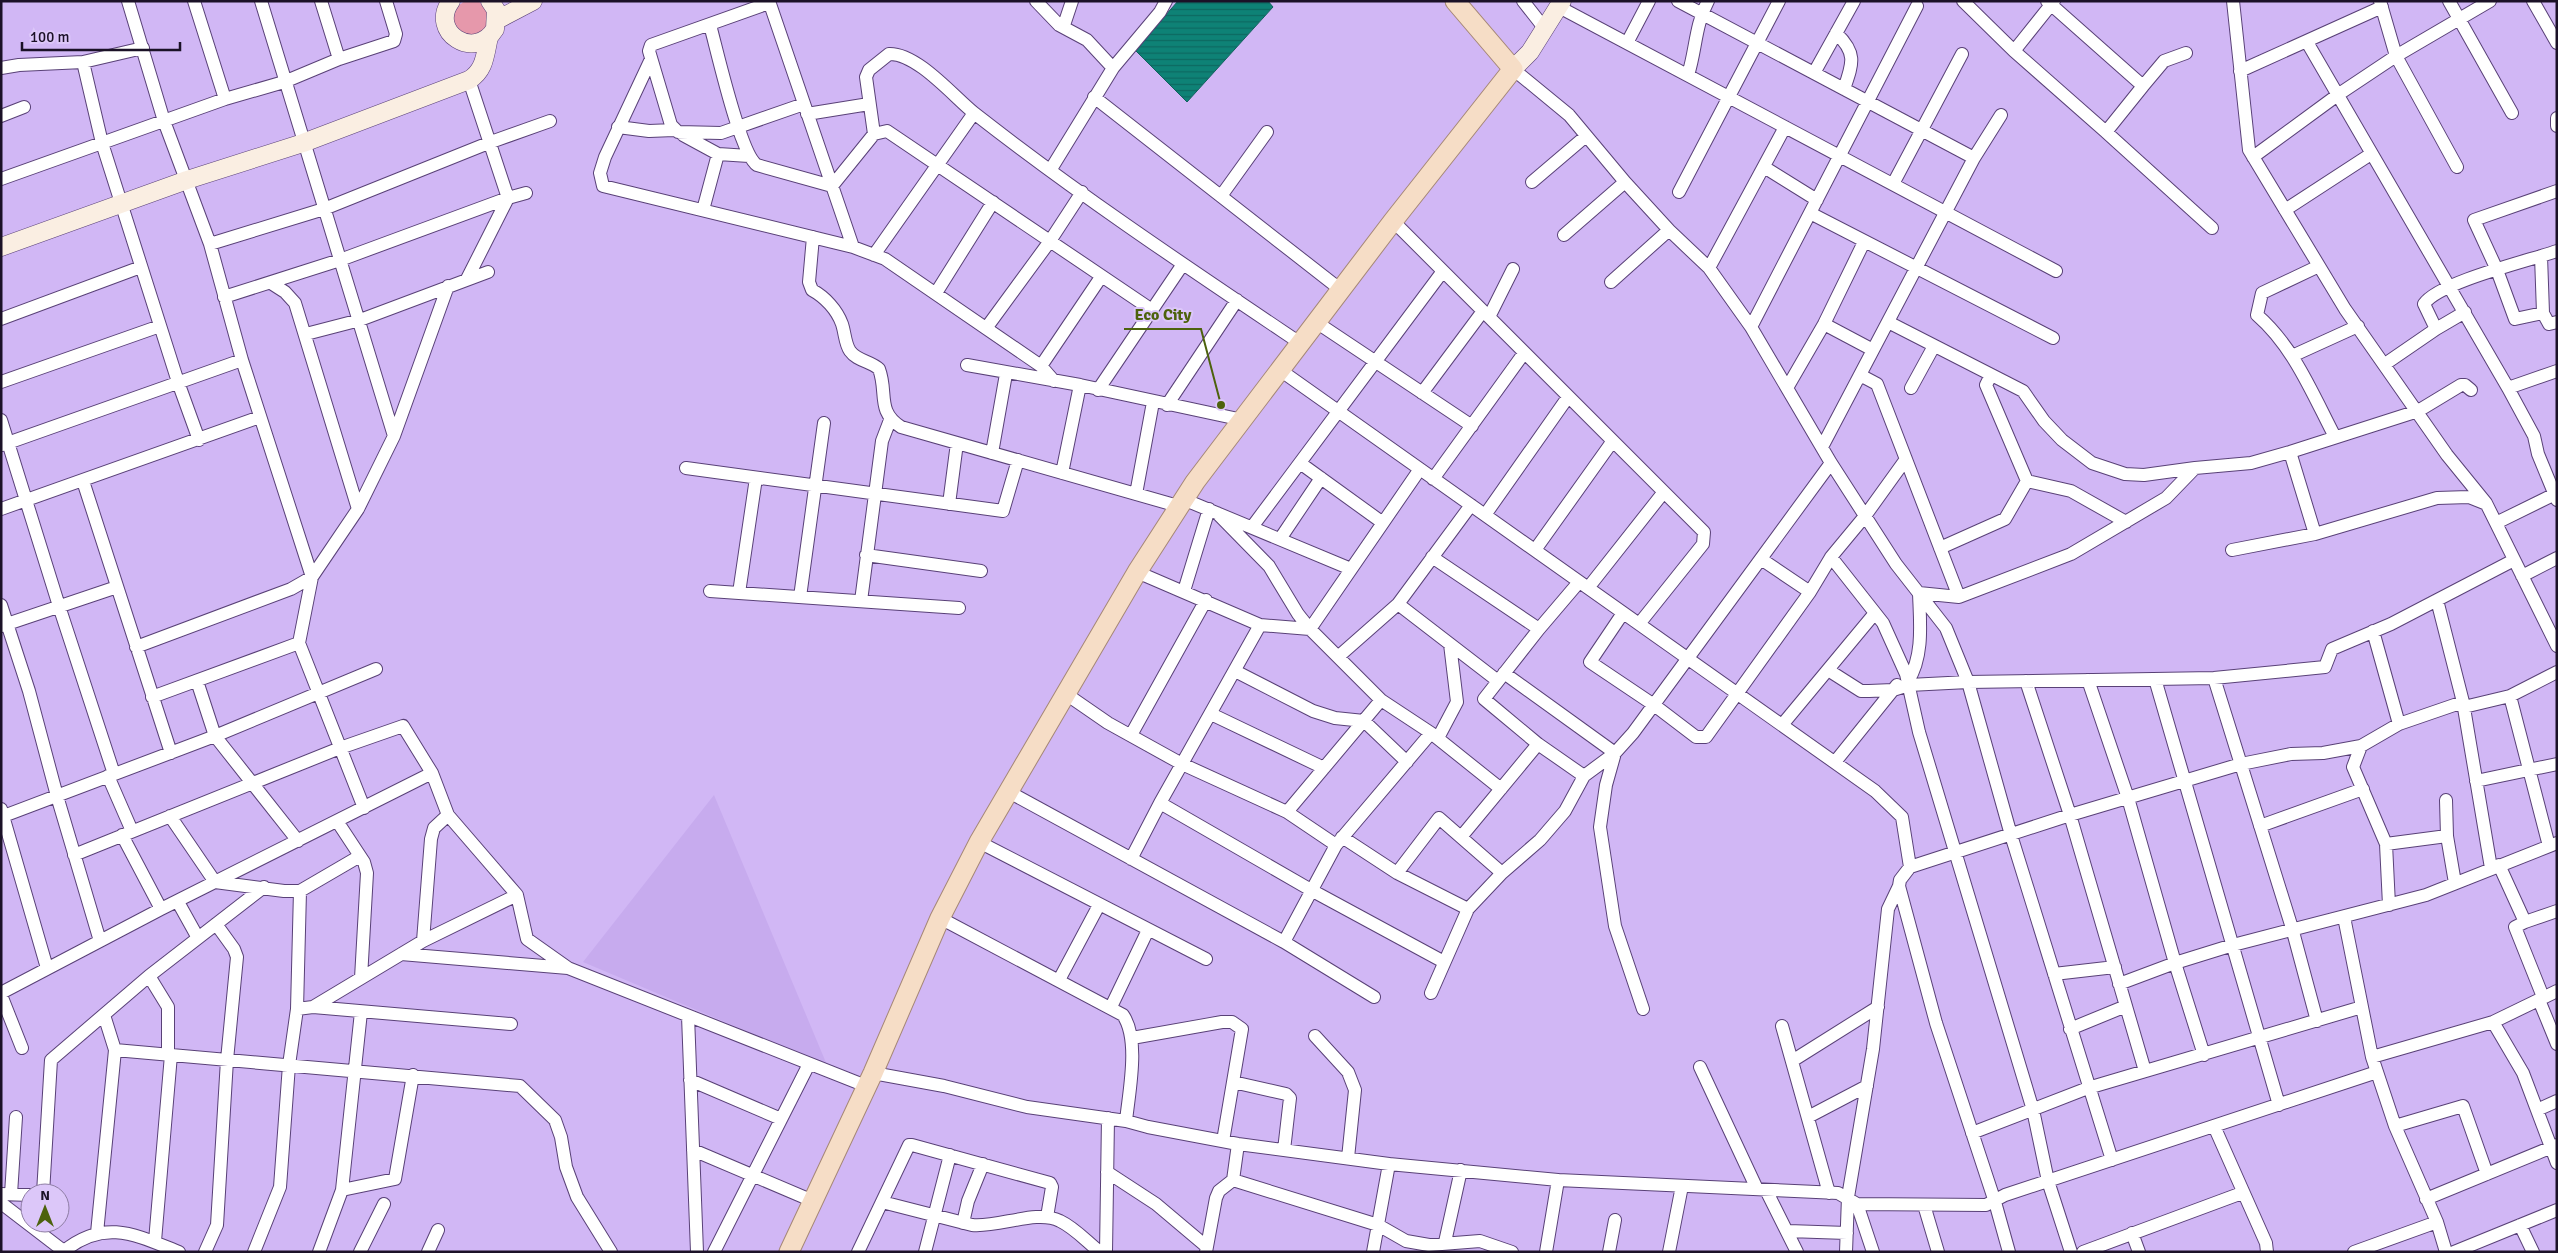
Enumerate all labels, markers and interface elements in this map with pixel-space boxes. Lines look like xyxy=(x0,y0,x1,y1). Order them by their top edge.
scale bar xyxy=(22,20,180,52)
text: 100 m xyxy=(30,28,70,46)
callout: Eco City xyxy=(1124,298,1201,329)
text: Eco City xyxy=(1135,305,1191,325)
north arrow xyxy=(20,1183,70,1233)
text: N xyxy=(40,1187,50,1204)

